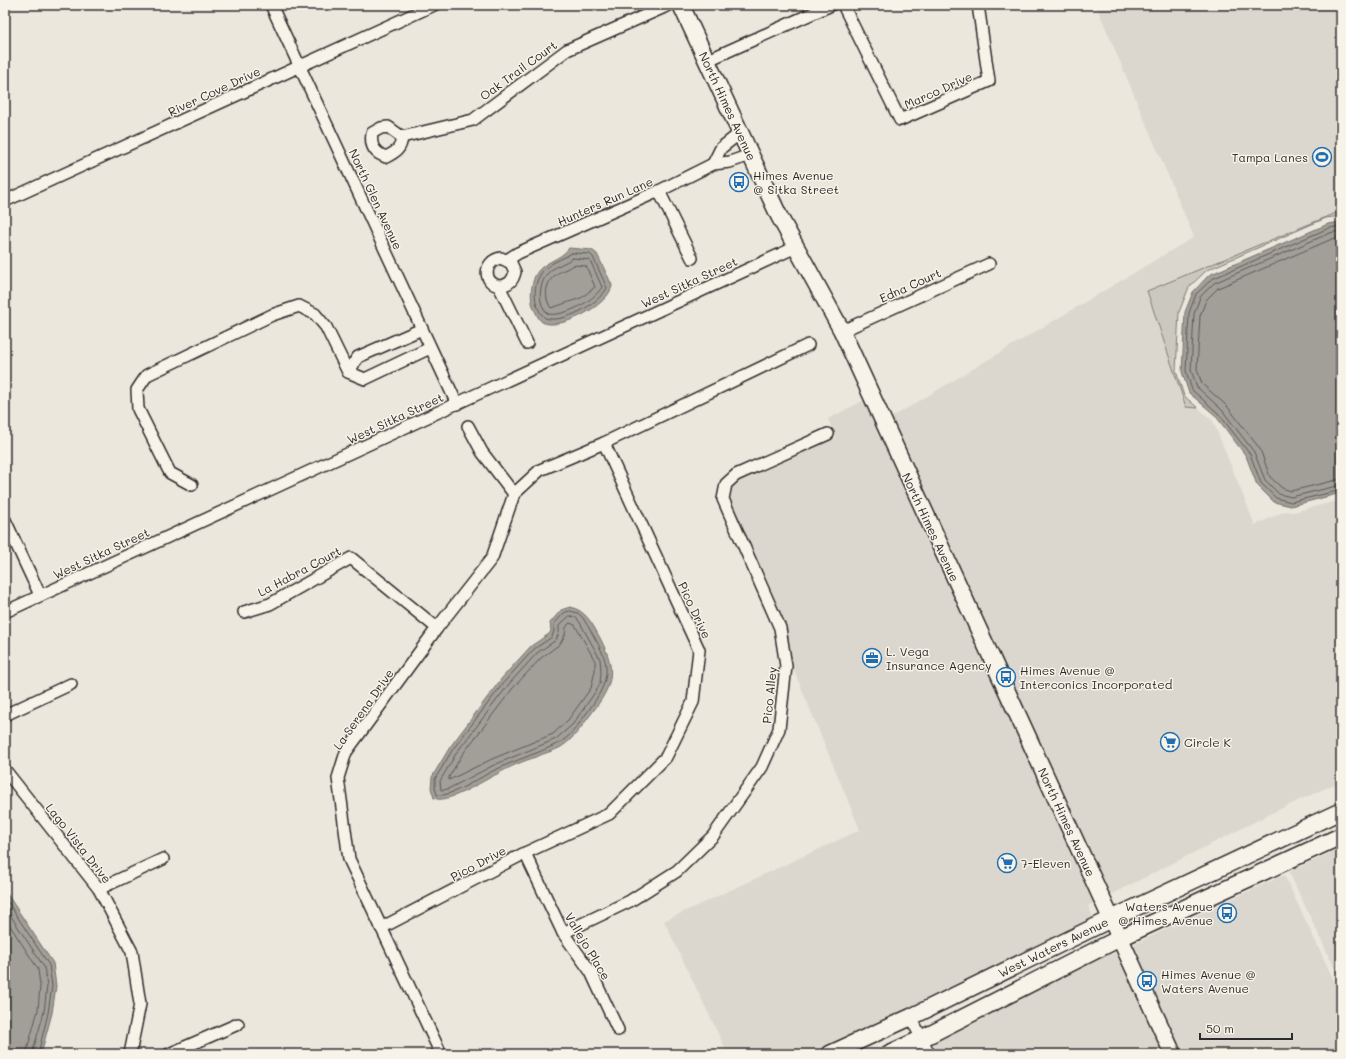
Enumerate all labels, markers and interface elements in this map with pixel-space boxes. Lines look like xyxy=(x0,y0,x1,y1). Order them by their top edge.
street label: Oak Trail Court xyxy=(476,37,560,103)
street label: North Himes Avenue xyxy=(696,49,760,163)
street label: River Cove Drive xyxy=(165,63,263,119)
street label: Marco Drive xyxy=(901,68,975,112)
street label: North Glen Avenue xyxy=(346,146,406,252)
sports icon: Tampa Lanes xyxy=(1311,146,1333,168)
place label: Tampa Lanes xyxy=(1232,149,1308,165)
place label: Himes Avenue @ Sitka Street xyxy=(753,167,839,197)
bus stop icon: Himes Avenue @ Sitka Street xyxy=(728,171,750,193)
street label: Hunters Run Lane xyxy=(555,173,655,229)
street label: West Sitka Street xyxy=(638,253,740,311)
street label: Edna Court xyxy=(877,264,943,306)
street label: West Sitka Street xyxy=(344,389,446,447)
street label: North Himes Avenue xyxy=(899,470,963,584)
street label: West Sitka Street xyxy=(50,524,152,582)
street label: La Habra Court xyxy=(255,542,343,600)
street label: Pico Drive xyxy=(675,579,715,641)
place label: L. Vega Insurance Agency xyxy=(886,643,991,673)
office icon: L. Vega Insurance Agency xyxy=(861,647,883,669)
place label: Himes Avenue @ Interconics Incorporated xyxy=(1020,662,1173,692)
street label: La Serena Drive xyxy=(329,666,397,752)
street label: Pico Alley xyxy=(758,666,780,724)
bus stop icon: Himes Avenue @ Interconics Incorporated xyxy=(995,666,1017,688)
supermarket icon: Circle K xyxy=(1159,731,1181,753)
place label: Circle K xyxy=(1184,734,1232,750)
street label: North Himes Avenue xyxy=(1035,765,1099,879)
street label: Lago Vista Drive xyxy=(43,800,115,886)
street label: Pico Drive xyxy=(447,842,509,884)
supermarket icon: 7-Eleven xyxy=(996,852,1018,874)
place label: 7-Eleven xyxy=(1021,855,1070,871)
place label: Waters Avenue @ Himes Avenue xyxy=(1118,898,1213,928)
bus stop icon: Waters Avenue @ Himes Avenue xyxy=(1216,902,1238,924)
street label: Vallejo Place xyxy=(562,909,614,983)
street label: West Waters Avenue xyxy=(995,913,1111,981)
place label: Himes Avenue @ Waters Avenue xyxy=(1161,966,1256,996)
bus stop icon: Himes Avenue @ Waters Avenue xyxy=(1136,970,1158,992)
scale bar xyxy=(1200,1015,1292,1041)
text: 50 m xyxy=(1206,1020,1234,1036)

